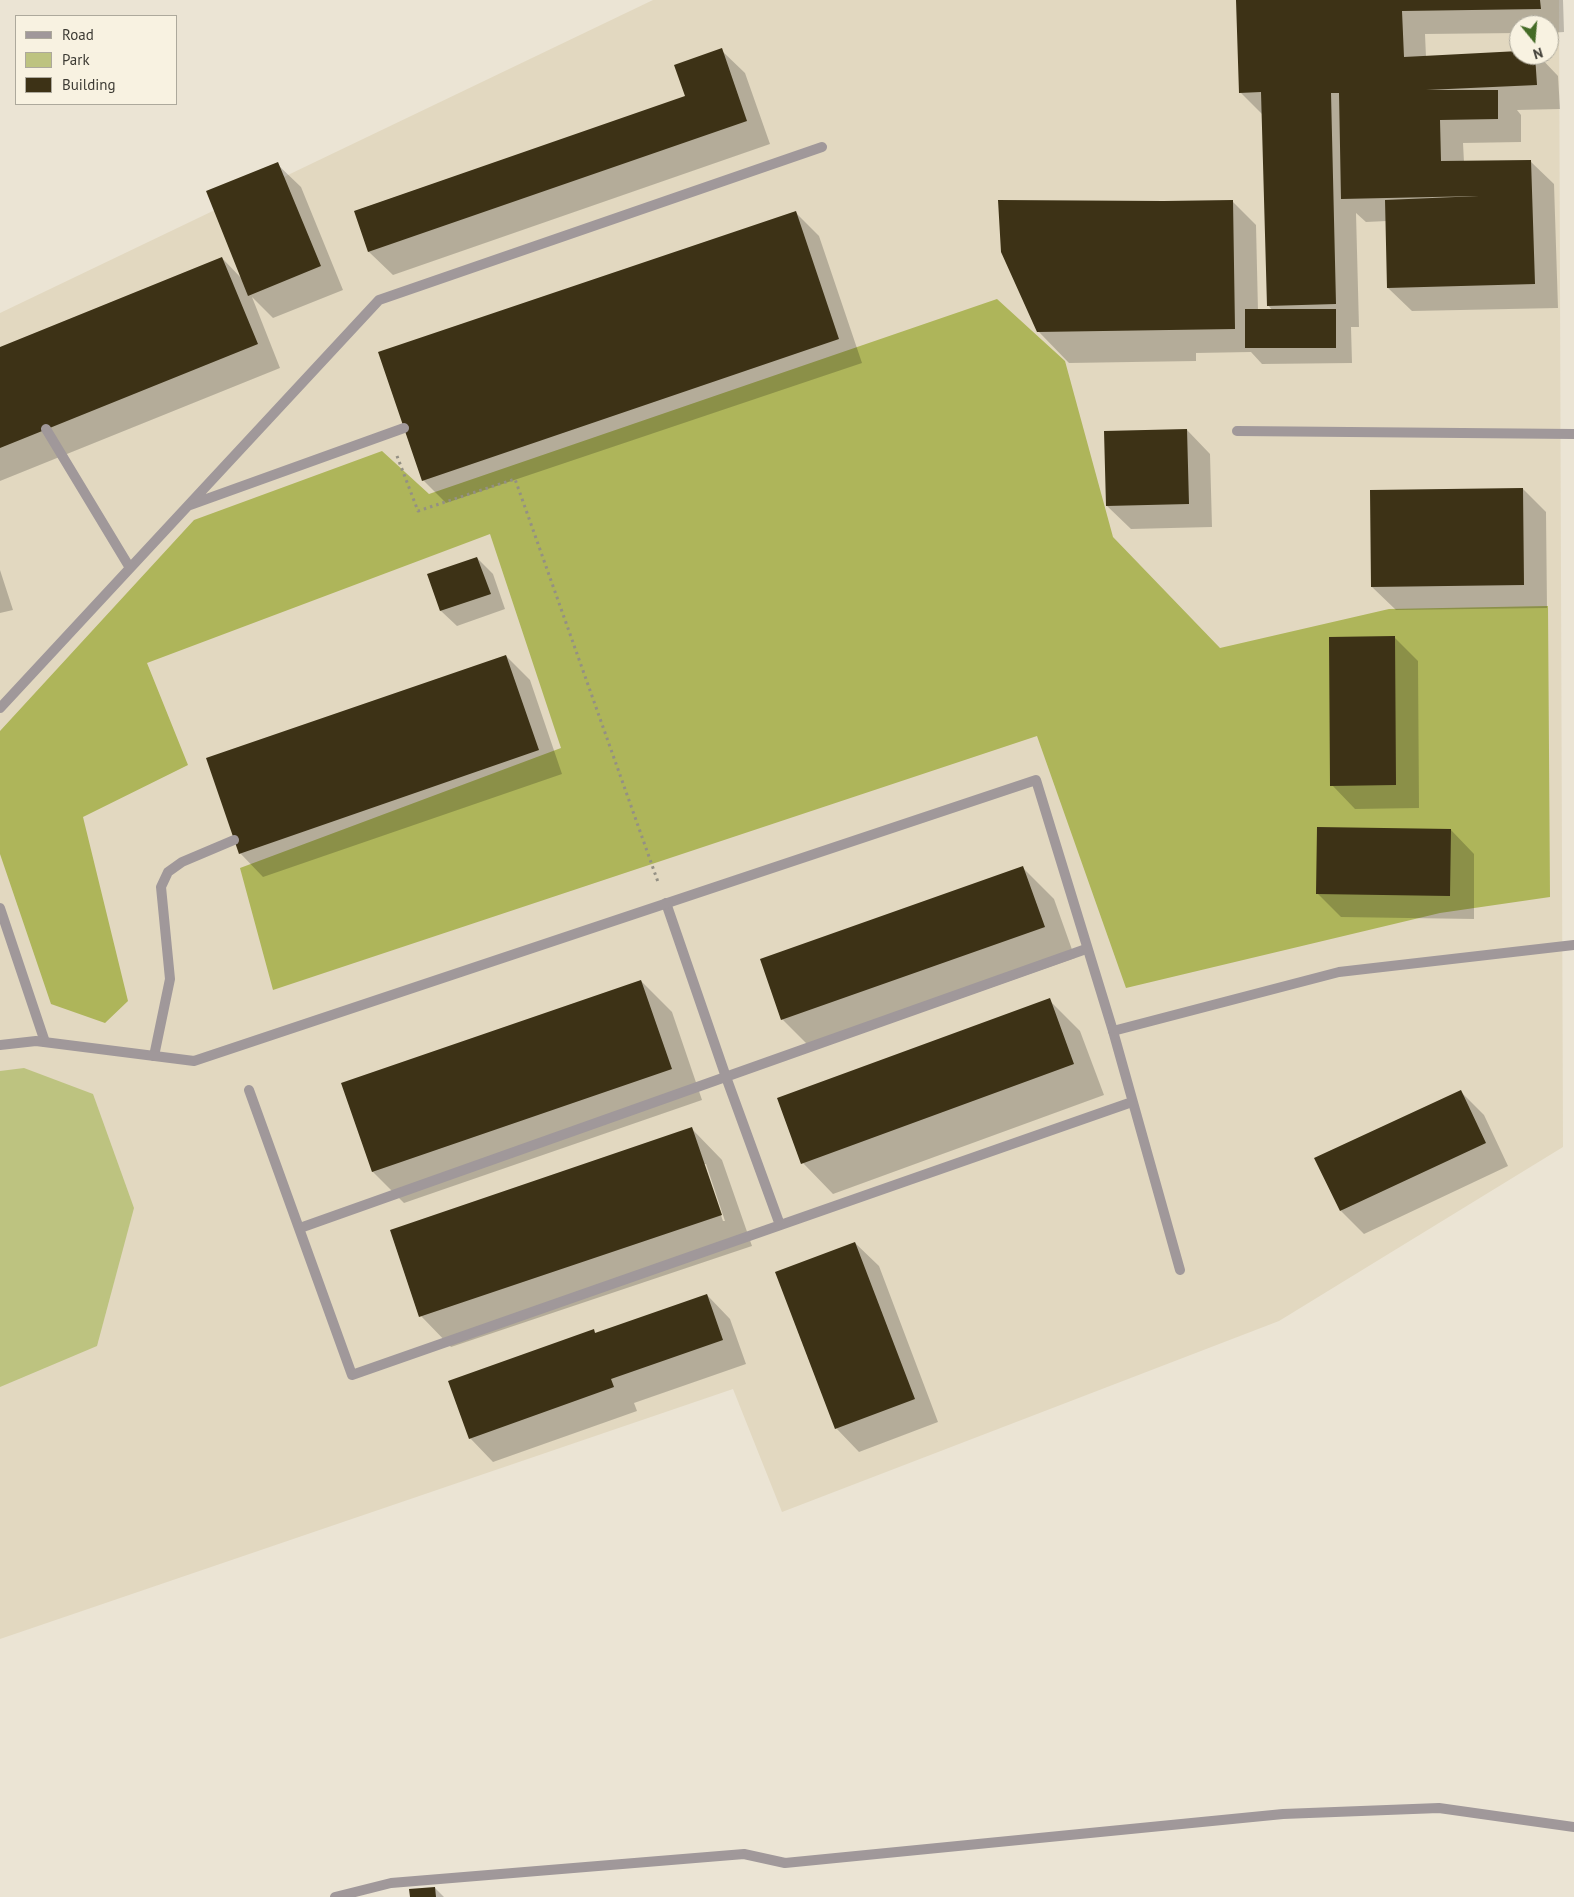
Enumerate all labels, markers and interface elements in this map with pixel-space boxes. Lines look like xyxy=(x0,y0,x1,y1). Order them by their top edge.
legend xyxy=(15,15,178,105)
north arrow xyxy=(1509,15,1559,65)
text: Road xyxy=(62,25,94,44)
text: N xyxy=(1531,43,1545,63)
text: Park xyxy=(62,50,90,69)
text: Building xyxy=(62,75,116,94)

